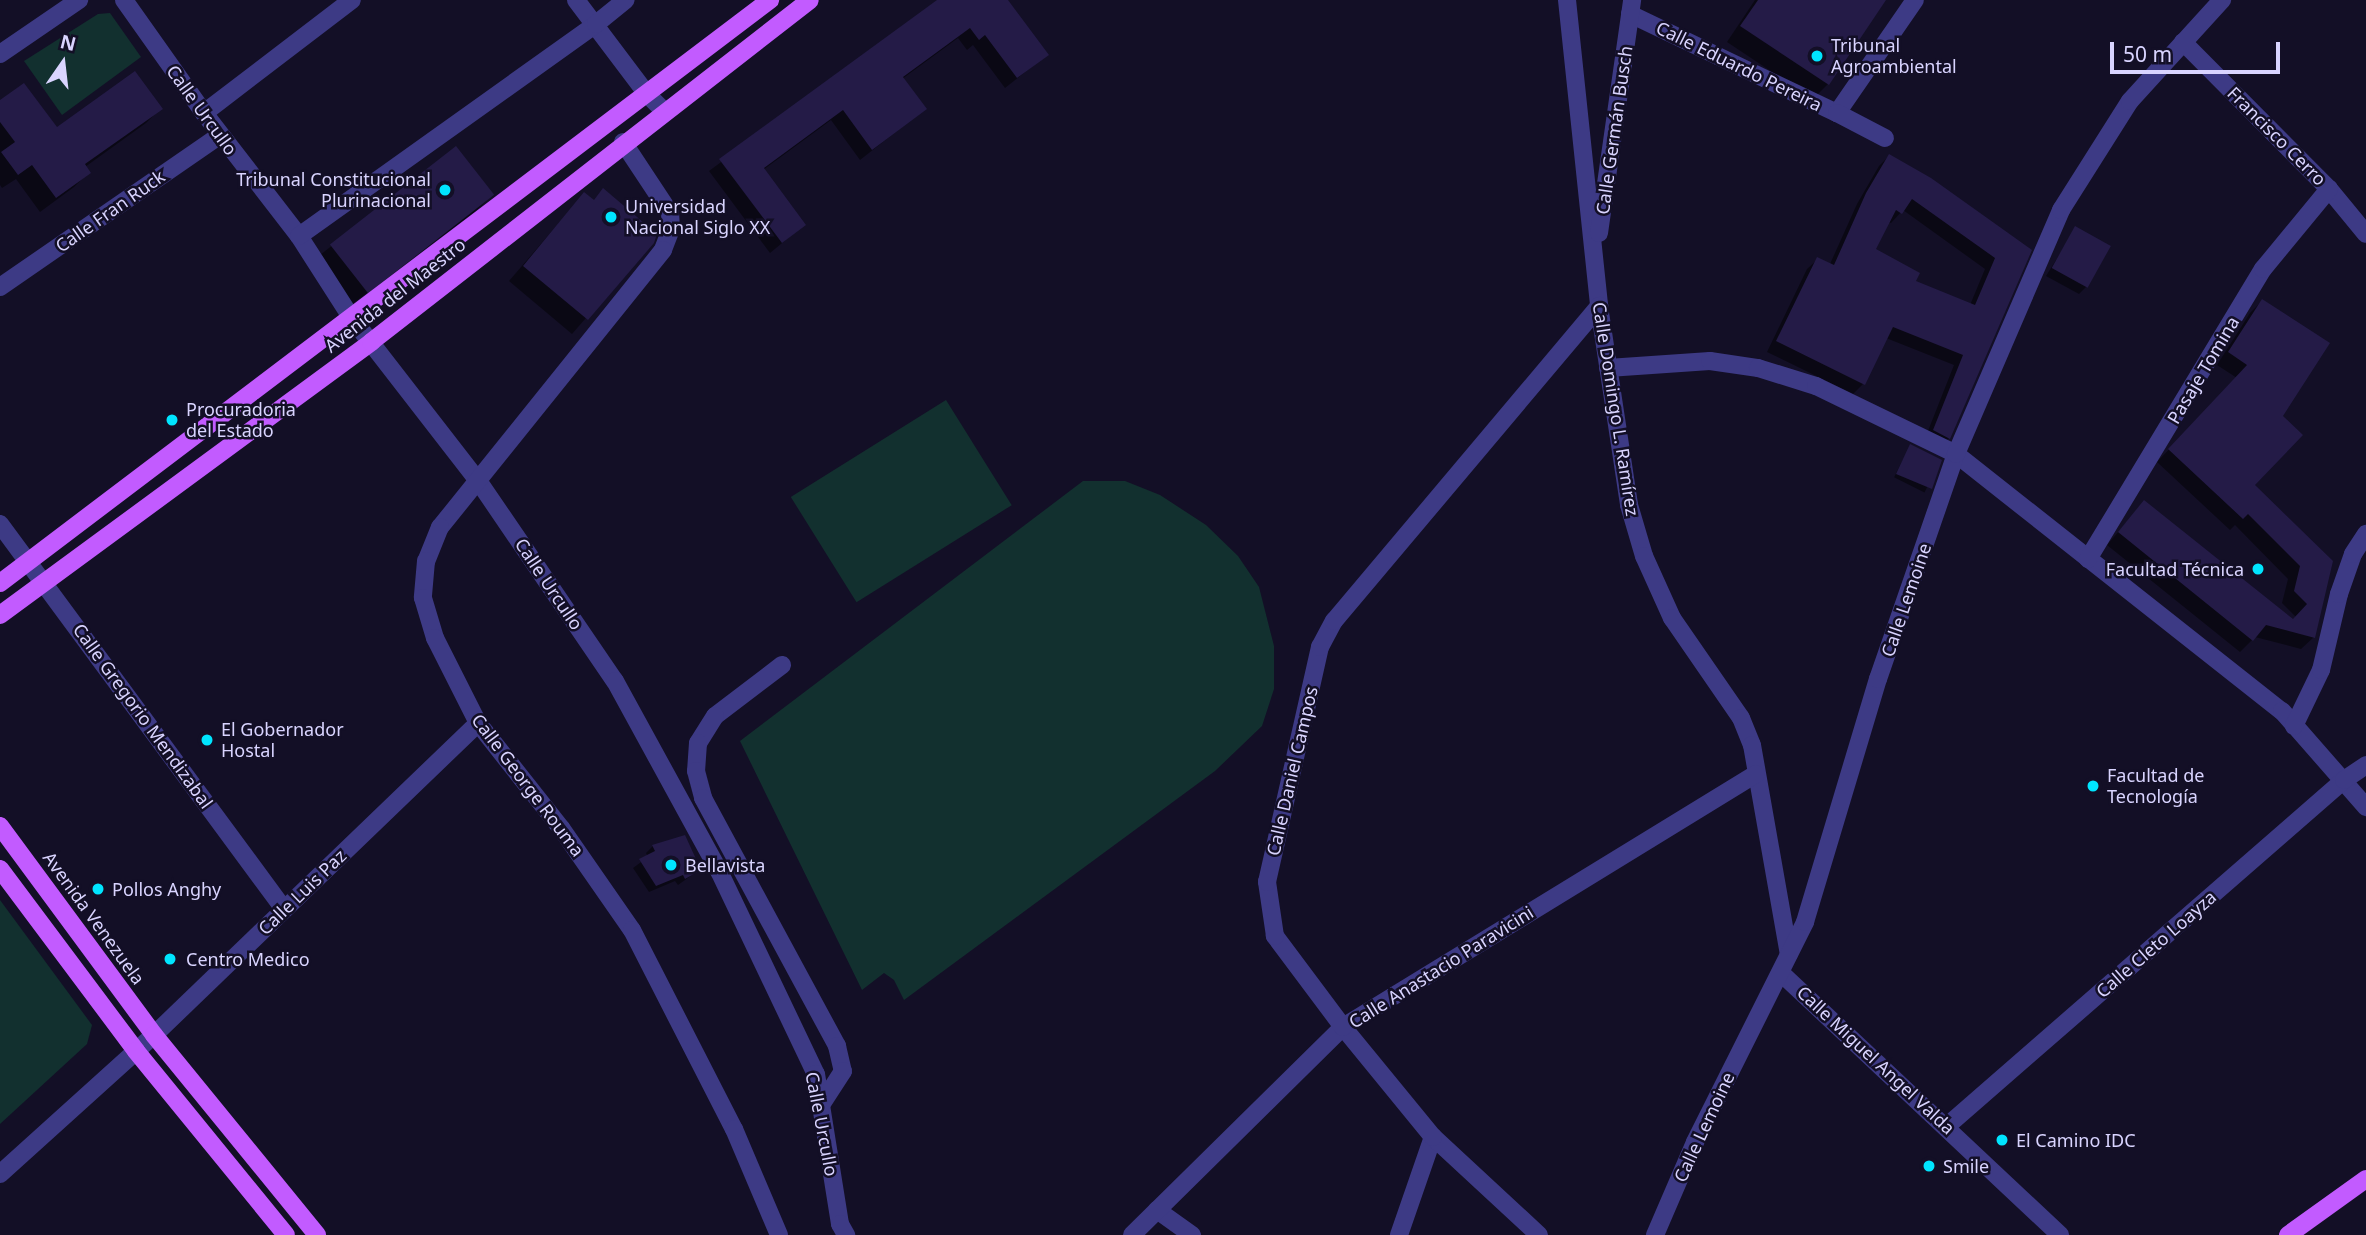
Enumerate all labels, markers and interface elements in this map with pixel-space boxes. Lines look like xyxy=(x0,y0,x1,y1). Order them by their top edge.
street label: Calle Eduardo Pereira xyxy=(1653,16,1825,116)
north arrow xyxy=(28,28,98,98)
text: N xyxy=(57,28,79,57)
scale bar xyxy=(2114,28,2284,72)
place label: Tribunal Agroambiental xyxy=(1831,35,1957,78)
text: 50 m xyxy=(2123,40,2172,68)
street label: Calle Germán Busch xyxy=(1591,44,1637,216)
marker: Tribunal Agroambiental xyxy=(1809,48,1825,64)
street label: Calle Urcullo xyxy=(162,61,242,159)
street label: Francisco Cerro xyxy=(2223,82,2331,190)
street label: Calle Fran Ruck xyxy=(51,165,169,257)
place label: Tribunal Constitucional Plurinacional xyxy=(236,169,431,212)
marker: Tribunal Constitucional Plurinacional xyxy=(437,182,453,198)
place label: Universidad Nacional Siglo XX xyxy=(625,196,770,238)
marker: Universidad Nacional Siglo XX xyxy=(603,209,619,225)
street label: Avenida del Maestro xyxy=(320,233,470,357)
street label: Calle Domingo L. Ramírez xyxy=(1588,301,1644,517)
street label: Pasaje Tomina xyxy=(2162,312,2244,428)
place label: Procuradoria del Estado xyxy=(186,399,296,442)
marker: Procuradoria del Estado xyxy=(164,412,180,428)
street label: Calle Urcullo xyxy=(510,534,588,634)
street label: Calle Lemoine xyxy=(1876,540,1936,660)
place label: Facultad Técnica xyxy=(2106,558,2244,580)
marker: Facultad Técnica xyxy=(2250,561,2266,577)
street label: Calle Gregorio Mendizabal xyxy=(69,619,217,813)
street label: Calle Daniel Campos xyxy=(1262,684,1322,858)
street label: Calle George Rouma xyxy=(467,709,589,861)
place label: El Gobernador Hostal xyxy=(221,719,344,762)
marker: El Gobernador Hostal xyxy=(199,732,215,748)
place label: Facultad de Tecnología xyxy=(2107,765,2204,808)
marker: Facultad de Tecnología xyxy=(2085,778,2101,794)
street label: Calle Luis Paz xyxy=(254,845,350,939)
street label: Avenida Venezuela xyxy=(39,848,149,988)
place label: Bellavista xyxy=(685,854,765,876)
marker: Bellavista xyxy=(663,857,679,873)
place label: Pollos Anghy xyxy=(112,878,221,900)
marker: Pollos Anghy xyxy=(90,881,106,897)
street label: Calle Cleto Loayza xyxy=(2092,886,2220,1002)
street label: Calle Anastacio Paravicini xyxy=(1345,901,1537,1033)
place label: Centro Medico xyxy=(186,948,310,970)
marker: Centro Medico xyxy=(160,949,180,969)
street label: Calle Miguel Angel Valda xyxy=(1793,981,1959,1139)
street label: Calle Lemoine xyxy=(1669,1069,1739,1185)
street label: Calle Urcullo xyxy=(801,1070,843,1178)
place label: El Camino IDC xyxy=(2016,1129,2136,1151)
marker: El Camino IDC xyxy=(1994,1132,2010,1148)
place label: Smile xyxy=(1943,1155,1989,1177)
marker: Smile xyxy=(1921,1158,1937,1174)

